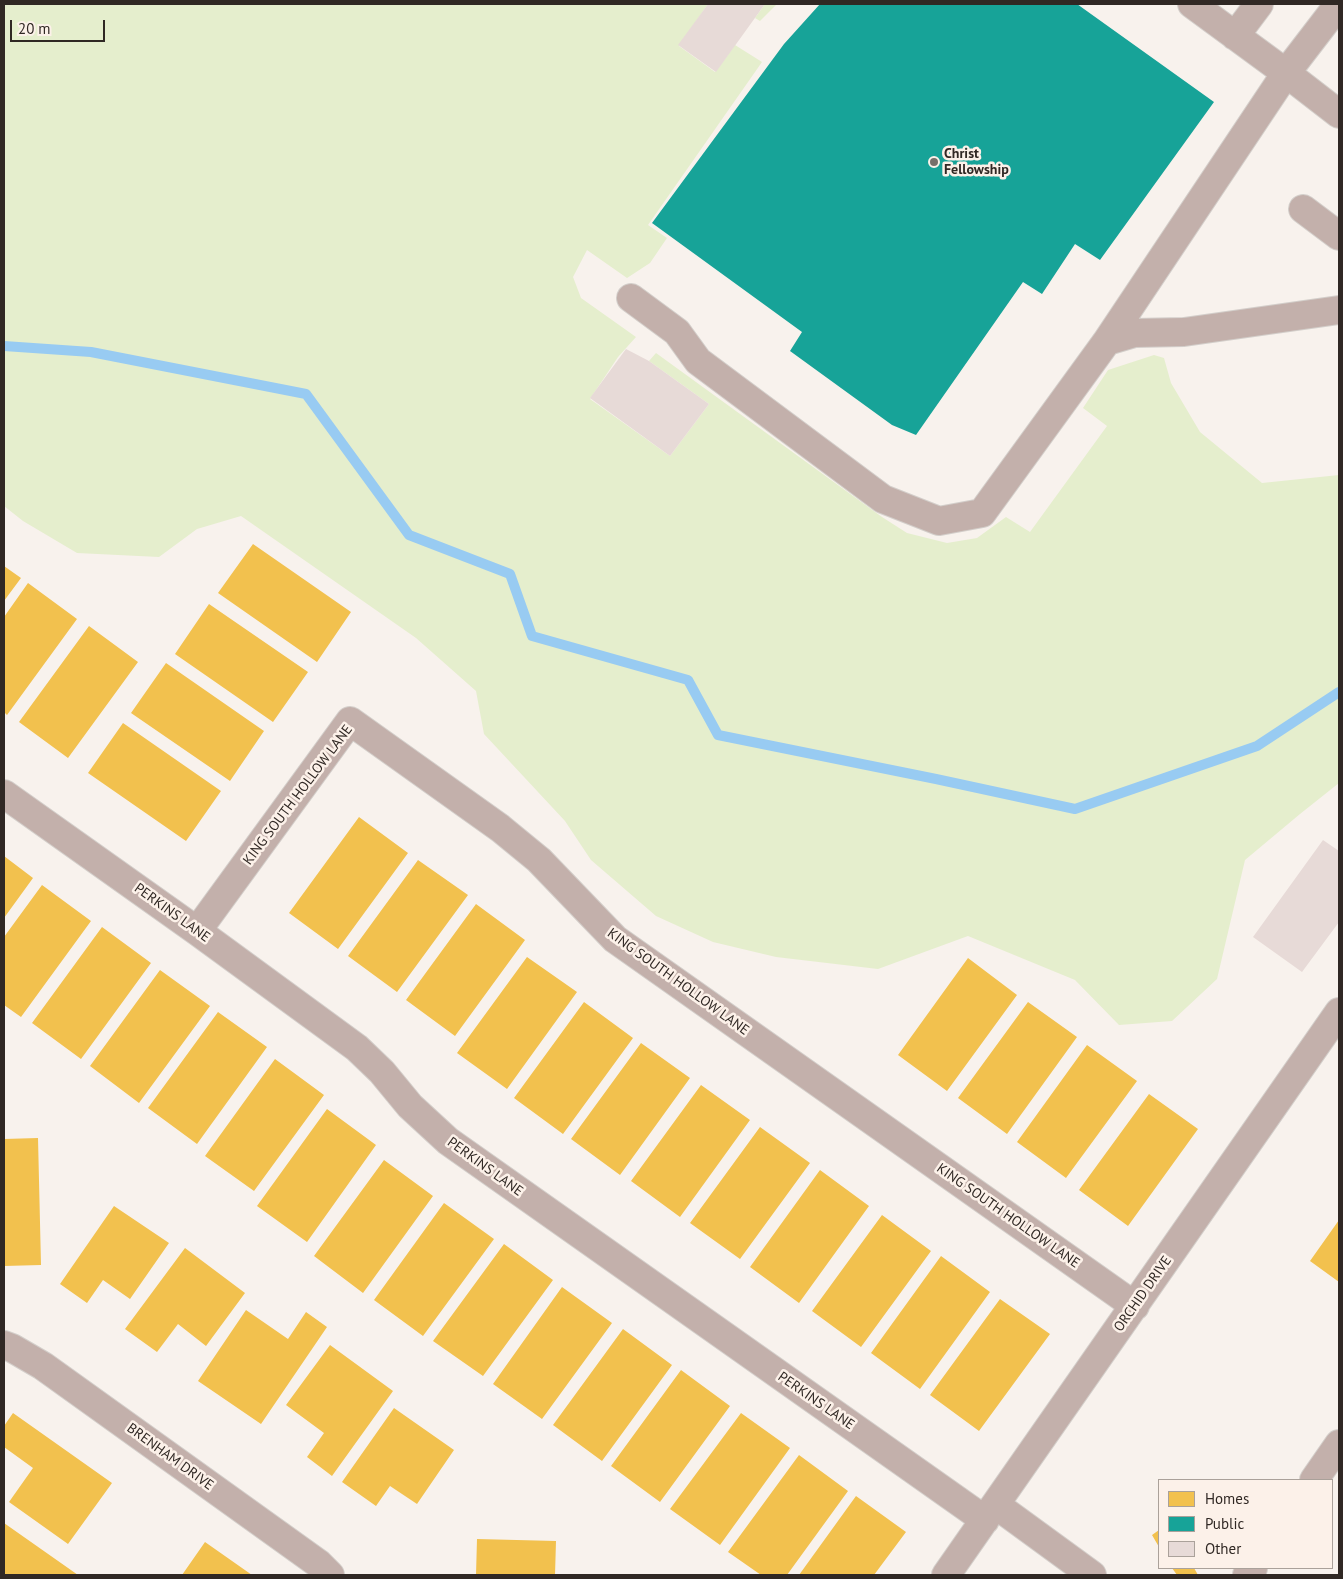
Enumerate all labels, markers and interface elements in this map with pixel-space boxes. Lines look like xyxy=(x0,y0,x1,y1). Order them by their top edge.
scale bar xyxy=(12,10,108,42)
text: 20 m xyxy=(18,19,51,38)
place label: Christ Fellowship xyxy=(944,146,1009,178)
marker: Christ Fellowship xyxy=(928,156,940,168)
street label: KING SOUTH HOLLOW LANE xyxy=(240,722,356,868)
street label: PERKINS LANE xyxy=(131,880,213,946)
street label: KING SOUTH HOLLOW LANE xyxy=(604,925,752,1039)
street label: PERKINS LANE xyxy=(444,1134,526,1200)
street label: KING SOUTH HOLLOW LANE xyxy=(933,1160,1083,1272)
street label: ORCHID DRIVE xyxy=(1111,1253,1175,1335)
street label: PERKINS LANE xyxy=(775,1369,857,1433)
street label: BRENHAM DRIVE xyxy=(123,1420,217,1494)
legend xyxy=(1158,1479,1333,1569)
text: Homes xyxy=(1205,1489,1249,1508)
text: Public xyxy=(1205,1514,1244,1533)
text: Other xyxy=(1205,1539,1241,1558)

